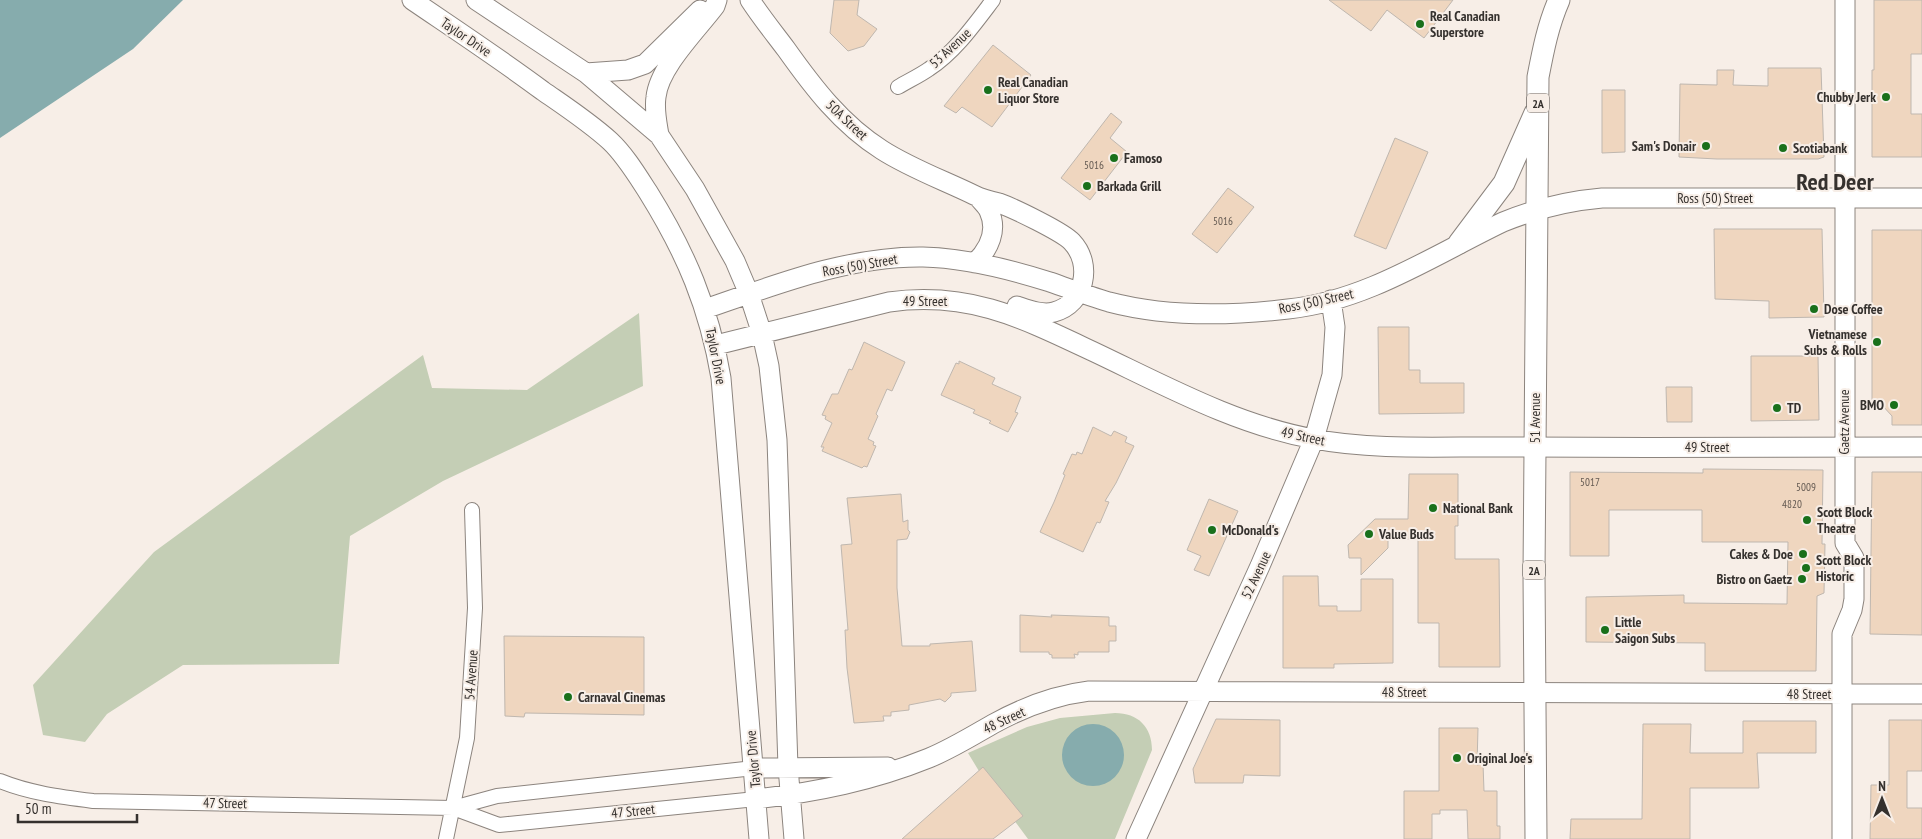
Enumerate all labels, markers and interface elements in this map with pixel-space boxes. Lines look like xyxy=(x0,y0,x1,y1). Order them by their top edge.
place label: Real Canadian Superstore xyxy=(1430,7,1500,41)
street label: Taylor Drive xyxy=(437,13,495,61)
marker: Real Canadian Superstore xyxy=(1414,18,1426,30)
street label: 53 Avenue xyxy=(925,24,975,72)
place label: Real Canadian Liquor Store xyxy=(998,73,1068,107)
marker: Real Canadian Liquor Store xyxy=(982,84,994,96)
place label: Chubby Jerk xyxy=(1817,88,1876,106)
marker: Chubby Jerk xyxy=(1880,91,1892,103)
road number: 2A xyxy=(1527,94,1549,112)
street label: 50A Street xyxy=(822,96,872,144)
place label: Sam's Donair xyxy=(1632,137,1697,155)
place label: Scotiabank xyxy=(1793,139,1847,157)
marker: Sam's Donair xyxy=(1700,140,1712,152)
marker: Scotiabank xyxy=(1777,142,1789,154)
place label: Famoso xyxy=(1124,149,1162,167)
marker: Famoso xyxy=(1108,152,1120,164)
house number: 5016 xyxy=(1084,158,1104,172)
district label: Red Deer xyxy=(1796,166,1875,197)
place label: Barkada Grill xyxy=(1097,177,1162,195)
marker: Barkada Grill xyxy=(1081,180,1093,192)
street label: Ross (50) Street xyxy=(1677,189,1753,207)
house number: 5016 xyxy=(1213,214,1233,228)
street label: Ross (50) Street xyxy=(821,250,899,280)
street label: Ross (50) Street xyxy=(1277,284,1355,318)
street label: 49 Street xyxy=(903,292,947,310)
place label: Dose Coffee xyxy=(1824,300,1883,318)
marker: Dose Coffee xyxy=(1808,303,1820,315)
place label: Vietnamese Subs & Rolls xyxy=(1804,325,1867,359)
street label: Taylor Drive xyxy=(702,326,730,386)
marker: Vietnamese Subs & Rolls xyxy=(1871,336,1883,348)
street label: Gaetz Avenue xyxy=(1835,389,1853,454)
street label: 51 Avenue xyxy=(1526,392,1544,443)
place label: BMO xyxy=(1860,396,1884,414)
place label: TD xyxy=(1787,399,1802,417)
marker: BMO xyxy=(1888,399,1900,411)
marker: TD xyxy=(1771,402,1783,414)
street label: 49 Street xyxy=(1279,423,1327,449)
street label: 49 Street xyxy=(1685,438,1729,456)
house number: 5017 xyxy=(1580,475,1600,489)
house number: 5009 xyxy=(1796,480,1816,494)
house number: 4820 xyxy=(1782,497,1802,511)
place label: National Bank xyxy=(1443,499,1513,517)
marker: National Bank xyxy=(1427,502,1439,514)
place label: Scott Block Theatre xyxy=(1817,503,1872,537)
marker: Scott Block Theatre xyxy=(1801,514,1813,526)
place label: McDonald's xyxy=(1222,521,1279,539)
marker: McDonald's xyxy=(1206,524,1218,536)
place label: Value Buds xyxy=(1378,525,1434,543)
marker: Value Buds xyxy=(1363,528,1375,540)
place label: Cakes & Doe xyxy=(1730,545,1793,563)
street label: 52 Avenue xyxy=(1237,548,1275,602)
marker: Cakes & Doe xyxy=(1797,548,1809,560)
place label: Scott Block Historic xyxy=(1816,551,1871,585)
road number: 2A xyxy=(1523,560,1545,580)
marker: Scott Block Historic xyxy=(1800,562,1812,574)
place label: Bistro on Gaetz xyxy=(1716,570,1792,588)
marker: Bistro on Gaetz xyxy=(1796,573,1808,585)
place label: Little Saigon Subs xyxy=(1615,613,1675,647)
marker: Little Saigon Subs xyxy=(1599,624,1611,636)
street label: 54 Avenue xyxy=(460,649,482,701)
street label: 48 Street xyxy=(1382,683,1426,701)
street label: 48 Street xyxy=(1787,685,1831,703)
place label: Carnaval Cinemas xyxy=(578,688,666,706)
marker: Carnaval Cinemas xyxy=(562,691,574,703)
street label: 48 Street xyxy=(980,702,1028,738)
street label: Taylor Drive xyxy=(742,729,764,788)
place label: Original Joe's xyxy=(1467,749,1532,767)
marker: Original Joe's xyxy=(1451,752,1463,764)
north arrow xyxy=(1857,774,1907,824)
text: N xyxy=(1878,777,1886,795)
scale bar xyxy=(18,792,136,824)
street label: 47 Street xyxy=(203,794,247,812)
text: 50 m xyxy=(25,799,51,818)
street label: 47 Street xyxy=(610,800,656,822)

